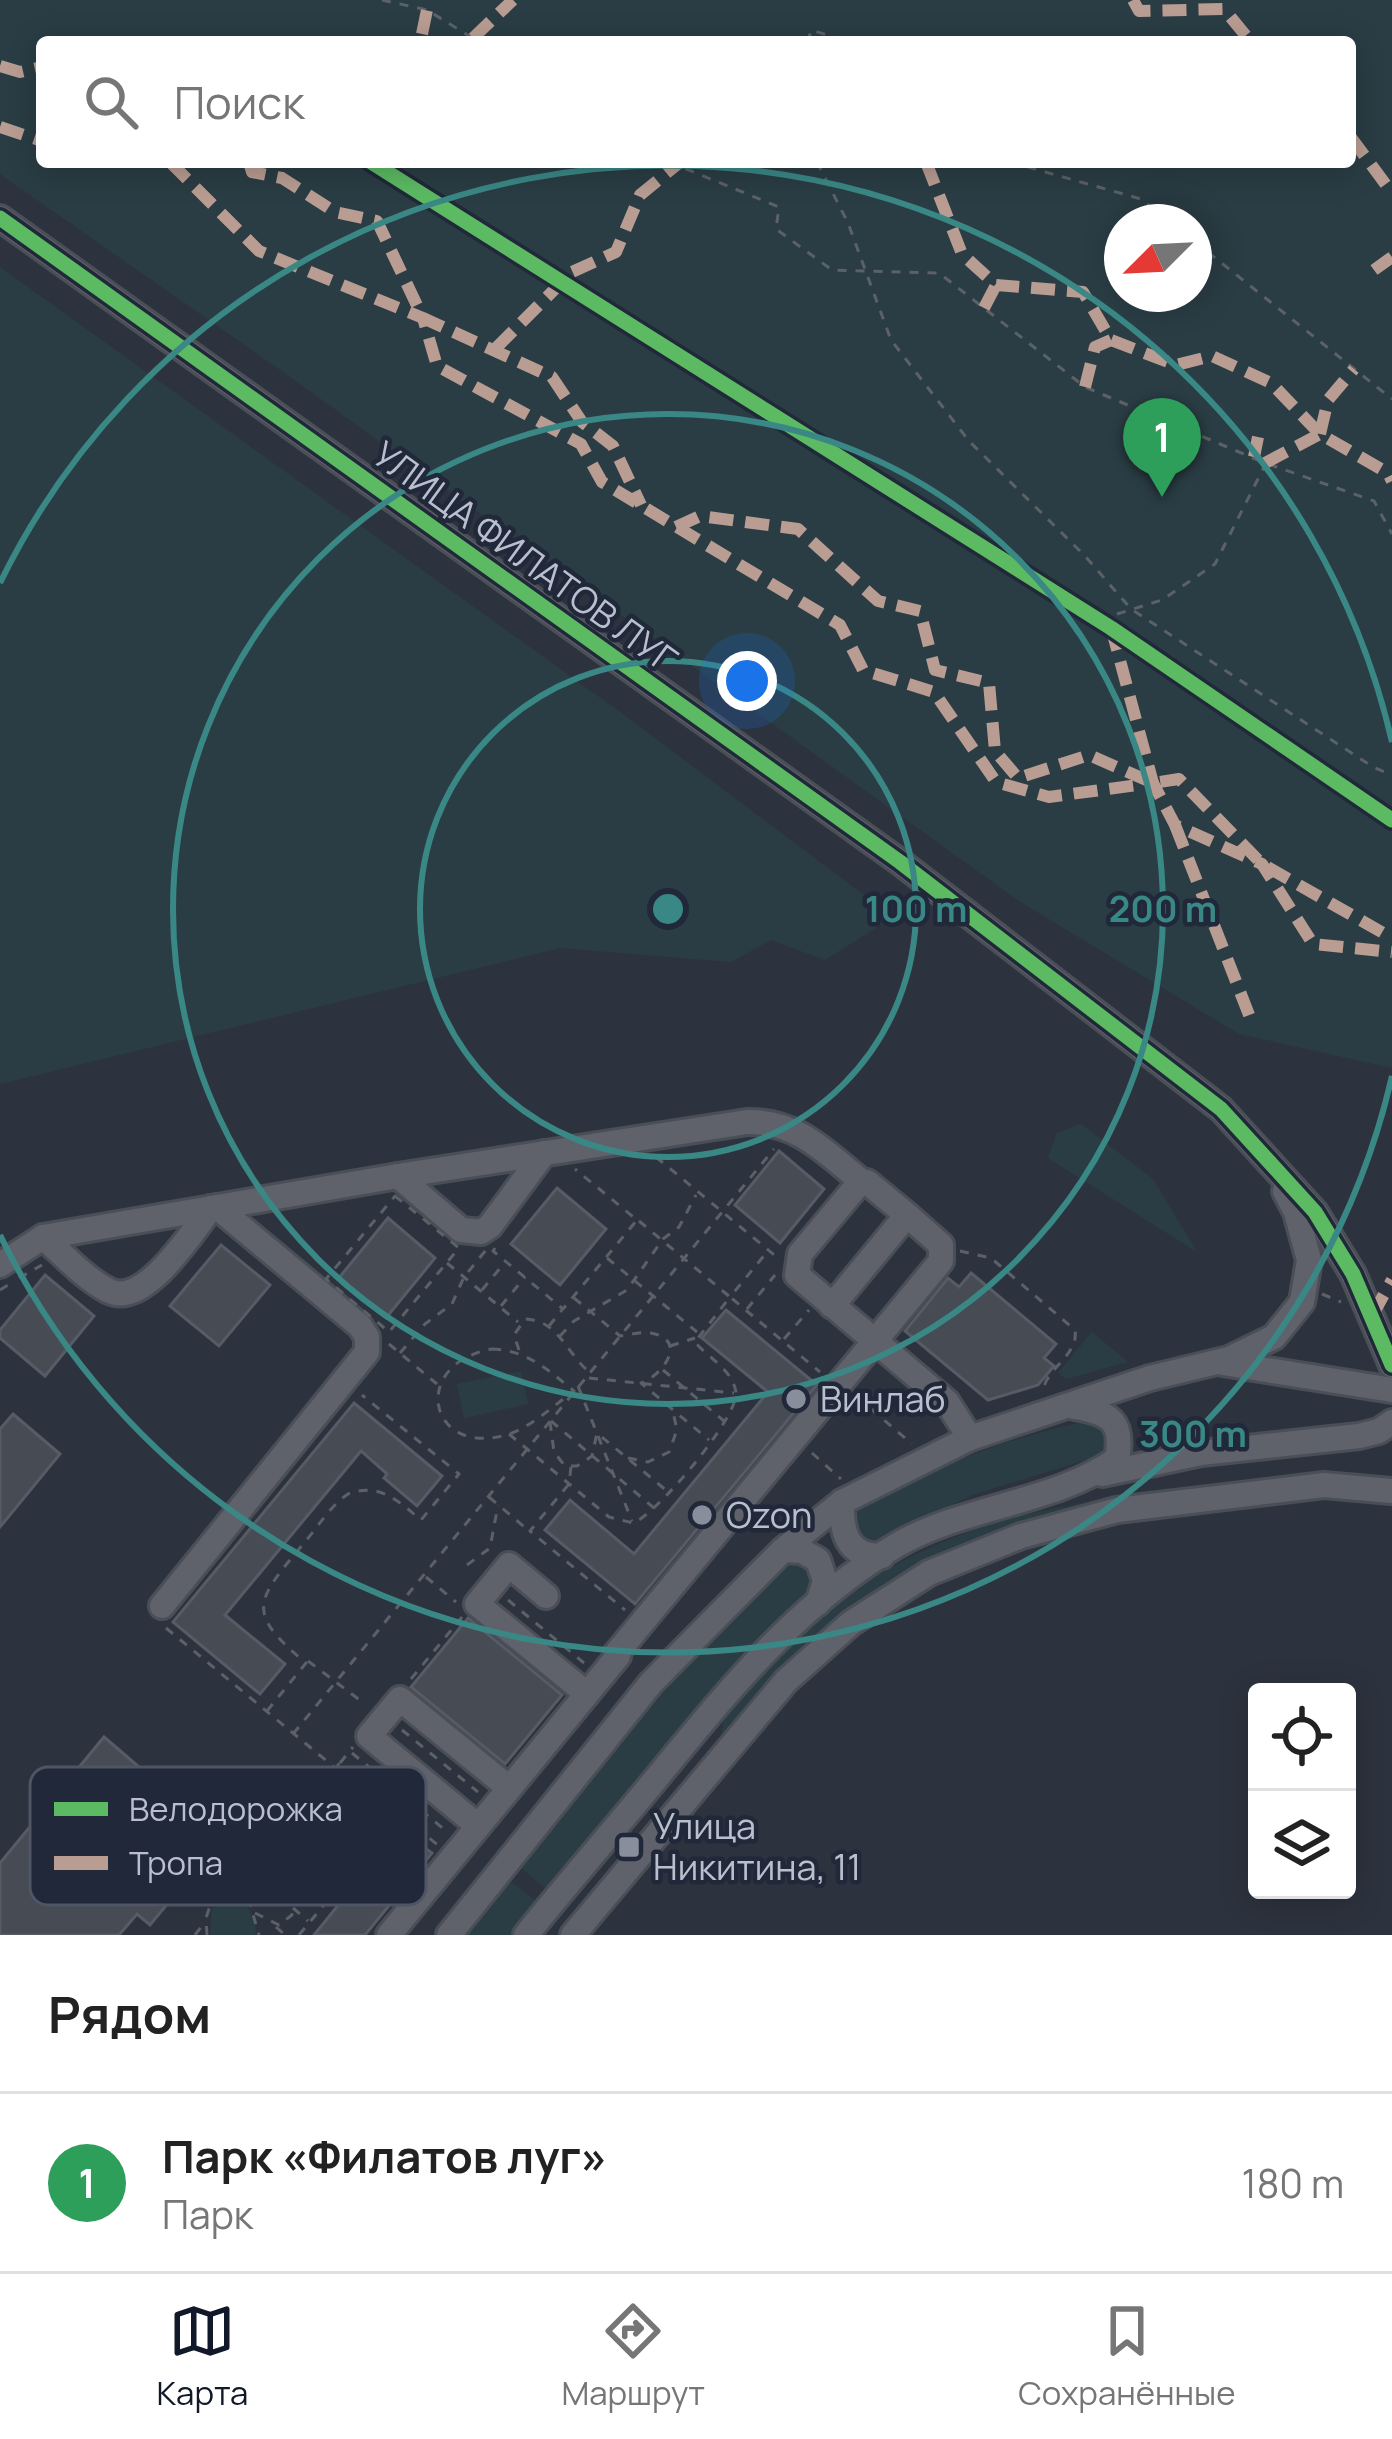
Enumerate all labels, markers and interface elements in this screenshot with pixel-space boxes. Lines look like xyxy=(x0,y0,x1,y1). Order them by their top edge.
search box xyxy=(36,36,1356,168)
icon: search xyxy=(78,69,144,135)
text: Поиск xyxy=(174,71,305,133)
north arrow xyxy=(1104,204,1212,312)
pin: 1 xyxy=(1123,398,1201,497)
street label: УЛИЦА ФИЛАТОВ ЛУГ xyxy=(363,429,687,684)
your location xyxy=(717,651,777,711)
text: 100 m xyxy=(865,884,967,933)
text: 200 m xyxy=(1109,884,1217,933)
centre of rings xyxy=(647,888,689,930)
place label: Винлаб xyxy=(820,1374,946,1423)
marker: Винлаб xyxy=(783,1386,809,1412)
text: 300 m xyxy=(1139,1409,1247,1458)
place label: Ozon xyxy=(726,1490,812,1539)
marker: Ozon xyxy=(689,1502,715,1528)
map controls xyxy=(1248,1683,1356,1899)
button: locate xyxy=(1248,1683,1356,1791)
legend xyxy=(30,1767,426,1905)
text: Велодорожка xyxy=(129,1786,343,1831)
button: layers xyxy=(1248,1791,1356,1899)
place label: Улица Никитина, 11 xyxy=(653,1801,861,1891)
marker: Улица Никитина, 11 xyxy=(616,1834,642,1860)
text: Тропа xyxy=(129,1840,223,1885)
text: Рядом xyxy=(48,1979,211,2048)
text: Парк «Филатов луг» xyxy=(162,2125,607,2187)
text: 1 xyxy=(78,2156,96,2210)
text: 180 m xyxy=(1241,2156,1344,2210)
text: Парк xyxy=(162,2187,253,2241)
tab: Карта xyxy=(157,2298,248,2415)
tab: Маршрут xyxy=(561,2298,705,2415)
tab: Сохранённые xyxy=(1018,2298,1235,2415)

